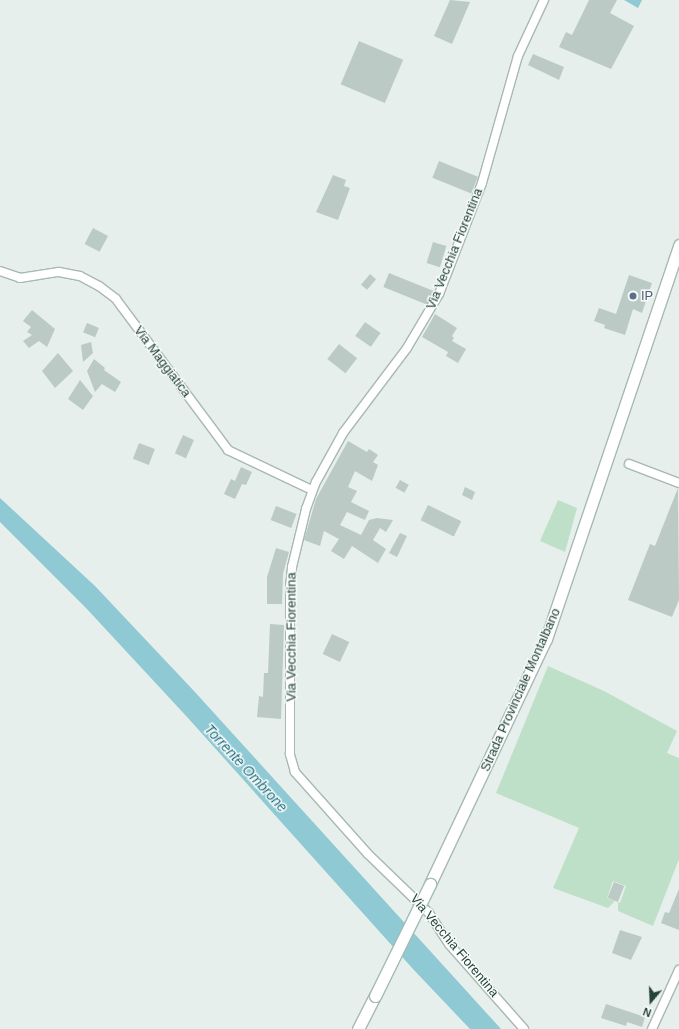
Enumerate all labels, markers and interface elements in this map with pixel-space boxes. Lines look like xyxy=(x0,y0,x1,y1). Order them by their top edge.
street label: Via Vecchia Fiorentina xyxy=(424,186,486,312)
place label: IP xyxy=(641,288,653,304)
marker: IP xyxy=(628,291,638,301)
street label: Via Maggiatica xyxy=(130,323,194,401)
street label: Via Vecchia Fiorentina xyxy=(284,572,300,702)
street label: Strada Provinciale Montalbano xyxy=(478,606,564,774)
water label: Torrente Ombrone xyxy=(201,721,291,815)
street label: Via Vecchia Fiorentina xyxy=(407,892,501,1000)
north arrow xyxy=(631,981,671,1021)
text: N xyxy=(641,1005,653,1019)

